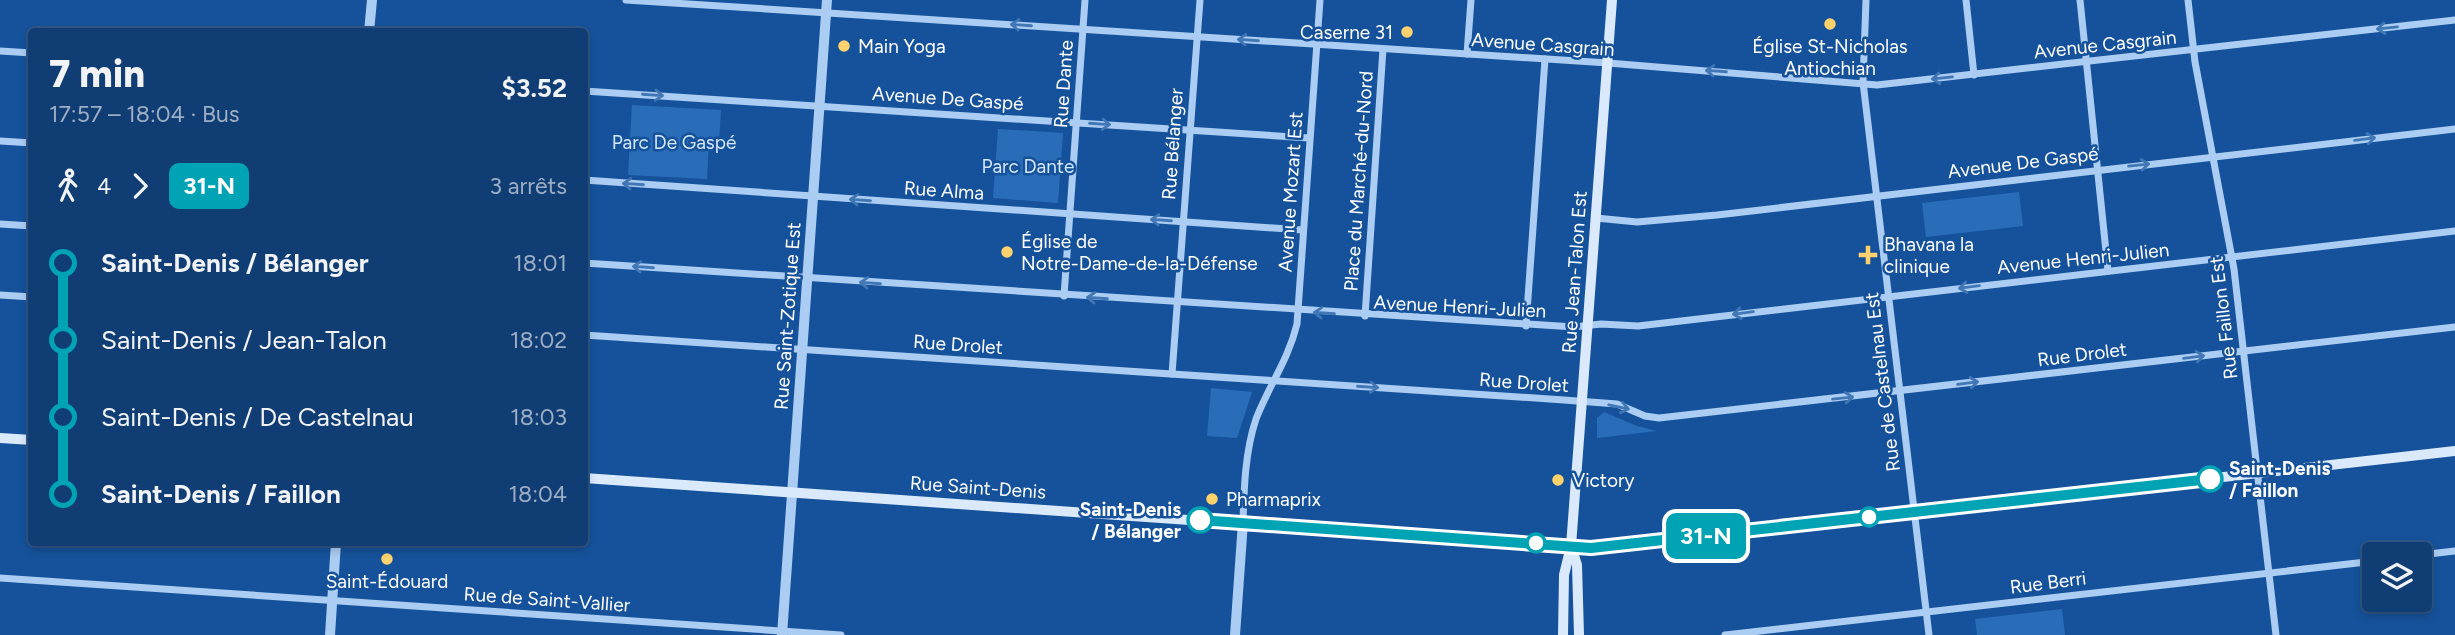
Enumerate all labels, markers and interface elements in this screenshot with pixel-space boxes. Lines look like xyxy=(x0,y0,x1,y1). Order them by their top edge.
marker: Église St-Nicholas Antiochian xyxy=(1822,16,1838,32)
one-way arrow xyxy=(1010,18,1033,31)
place label: Caserne 31 xyxy=(1300,21,1393,44)
one-way arrow xyxy=(2376,21,2399,34)
marker: Caserne 31 xyxy=(1399,24,1415,40)
street label: Avenue Casgrain xyxy=(2033,26,2178,63)
street label: Avenue Casgrain xyxy=(1471,28,1615,61)
one-way arrow xyxy=(1237,33,1260,46)
place label: Main Yoga xyxy=(858,35,946,58)
place label: Église St-Nicholas Antiochian xyxy=(1752,35,1908,80)
marker: Main Yoga xyxy=(836,38,852,54)
street label: Rue Dante xyxy=(1049,39,1078,129)
text: 7 min xyxy=(49,51,145,97)
one-way arrow xyxy=(1705,64,1727,77)
street label: Place du Marché-du-Nord xyxy=(1339,70,1378,292)
text: $3.52 xyxy=(502,72,567,104)
one-way arrow xyxy=(1931,72,1954,85)
street label: Avenue De Gaspé xyxy=(871,82,1024,115)
street label: Rue Bélanger xyxy=(1157,87,1188,201)
one-way arrow xyxy=(641,89,663,102)
text: 17:57 – 18:04 · Bus xyxy=(49,100,240,128)
street label: Avenue Mozart Est xyxy=(1273,111,1308,273)
one-way arrow xyxy=(1088,118,1110,131)
park label: Parc De Gaspé xyxy=(612,131,736,154)
one-way arrow xyxy=(2353,132,2376,145)
street label: Avenue De Gaspé xyxy=(1946,142,2100,183)
park label: Parc Dante xyxy=(982,155,1074,178)
one-way arrow xyxy=(2127,158,2150,171)
icon: walk xyxy=(49,167,87,205)
icon: forward xyxy=(121,167,159,205)
text: 31-N xyxy=(183,171,235,200)
text: 4 xyxy=(97,172,111,200)
text: 3 arrêts xyxy=(490,172,567,200)
street label: Rue Alma xyxy=(903,176,985,205)
one-way arrow xyxy=(623,177,645,190)
street label: Rue Jean-Talon Est xyxy=(1557,190,1592,354)
one-way arrow xyxy=(850,193,872,206)
one-way arrow xyxy=(1150,213,1172,226)
street label: Rue Saint-Zotique Est xyxy=(769,222,806,410)
place label: Église de Notre-Dame-de-la-Défense xyxy=(1021,230,1258,275)
place label: Bhavana la clinique xyxy=(1884,233,1974,278)
street label: Avenue Henri-Julien xyxy=(1996,238,2170,279)
marker: Église de Notre-Dame-de-la-Défense xyxy=(999,244,1015,260)
marker: Bhavana la clinique xyxy=(1858,245,1878,265)
text: Saint-Denis / Bélanger xyxy=(101,247,369,279)
text: 18:01 xyxy=(513,249,567,277)
street label: Rue Faillon Est xyxy=(2205,255,2242,381)
one-way arrow xyxy=(632,261,655,274)
one-way arrow xyxy=(859,276,882,289)
one-way arrow xyxy=(1958,280,1981,293)
street label: Avenue Henri-Julien xyxy=(1373,290,1547,323)
one-way arrow xyxy=(1086,291,1109,304)
street label: Rue de Castelnau Est xyxy=(1860,291,1905,473)
one-way arrow xyxy=(1313,306,1336,319)
one-way arrow xyxy=(1732,307,1755,320)
text: Saint-Denis / Jean-Talon xyxy=(101,324,387,356)
text: 18:02 xyxy=(510,326,567,354)
street label: Rue Drolet xyxy=(912,330,1004,359)
street label: Rue Drolet xyxy=(2036,338,2128,371)
one-way arrow xyxy=(2182,351,2204,364)
street label: Rue Drolet xyxy=(1478,368,1570,397)
one-way arrow xyxy=(1956,377,1978,390)
one-way arrow xyxy=(1356,381,1379,394)
one-way arrow xyxy=(1831,391,1854,404)
text: Saint-Denis / De Castelnau xyxy=(101,401,414,433)
one-way arrow xyxy=(1607,401,1629,414)
text: 18:03 xyxy=(510,403,567,431)
place label: Saint-Denis / Faillon xyxy=(2229,457,2330,502)
marker: Saint-Denis / Faillon xyxy=(2197,466,2223,492)
place label: Victory xyxy=(1572,469,1634,492)
street label: Rue Saint-Denis xyxy=(909,471,1047,504)
marker: Victory xyxy=(1550,472,1566,488)
text: Saint-Denis / Faillon xyxy=(101,478,341,510)
text: 18:04 xyxy=(509,480,567,508)
place label: Pharmaprix xyxy=(1226,488,1321,511)
marker: Pharmaprix xyxy=(1204,491,1220,507)
place label: Saint-Denis / Bélanger xyxy=(1080,498,1181,543)
marker: Saint-Denis / Bélanger xyxy=(1187,507,1213,533)
unlabelled marker xyxy=(1859,507,1879,527)
line badge: 31-N xyxy=(1657,513,1755,559)
text: 31-N xyxy=(1680,521,1732,550)
unlabelled marker xyxy=(1526,533,1546,553)
map controls xyxy=(2362,542,2432,612)
button: layers xyxy=(2362,542,2432,612)
marker: Saint-Édouard xyxy=(379,551,395,567)
street label: Rue Berri xyxy=(2009,566,2088,599)
place label: Saint-Édouard xyxy=(326,570,448,593)
street label: Rue de Saint-Vallier xyxy=(463,582,632,617)

